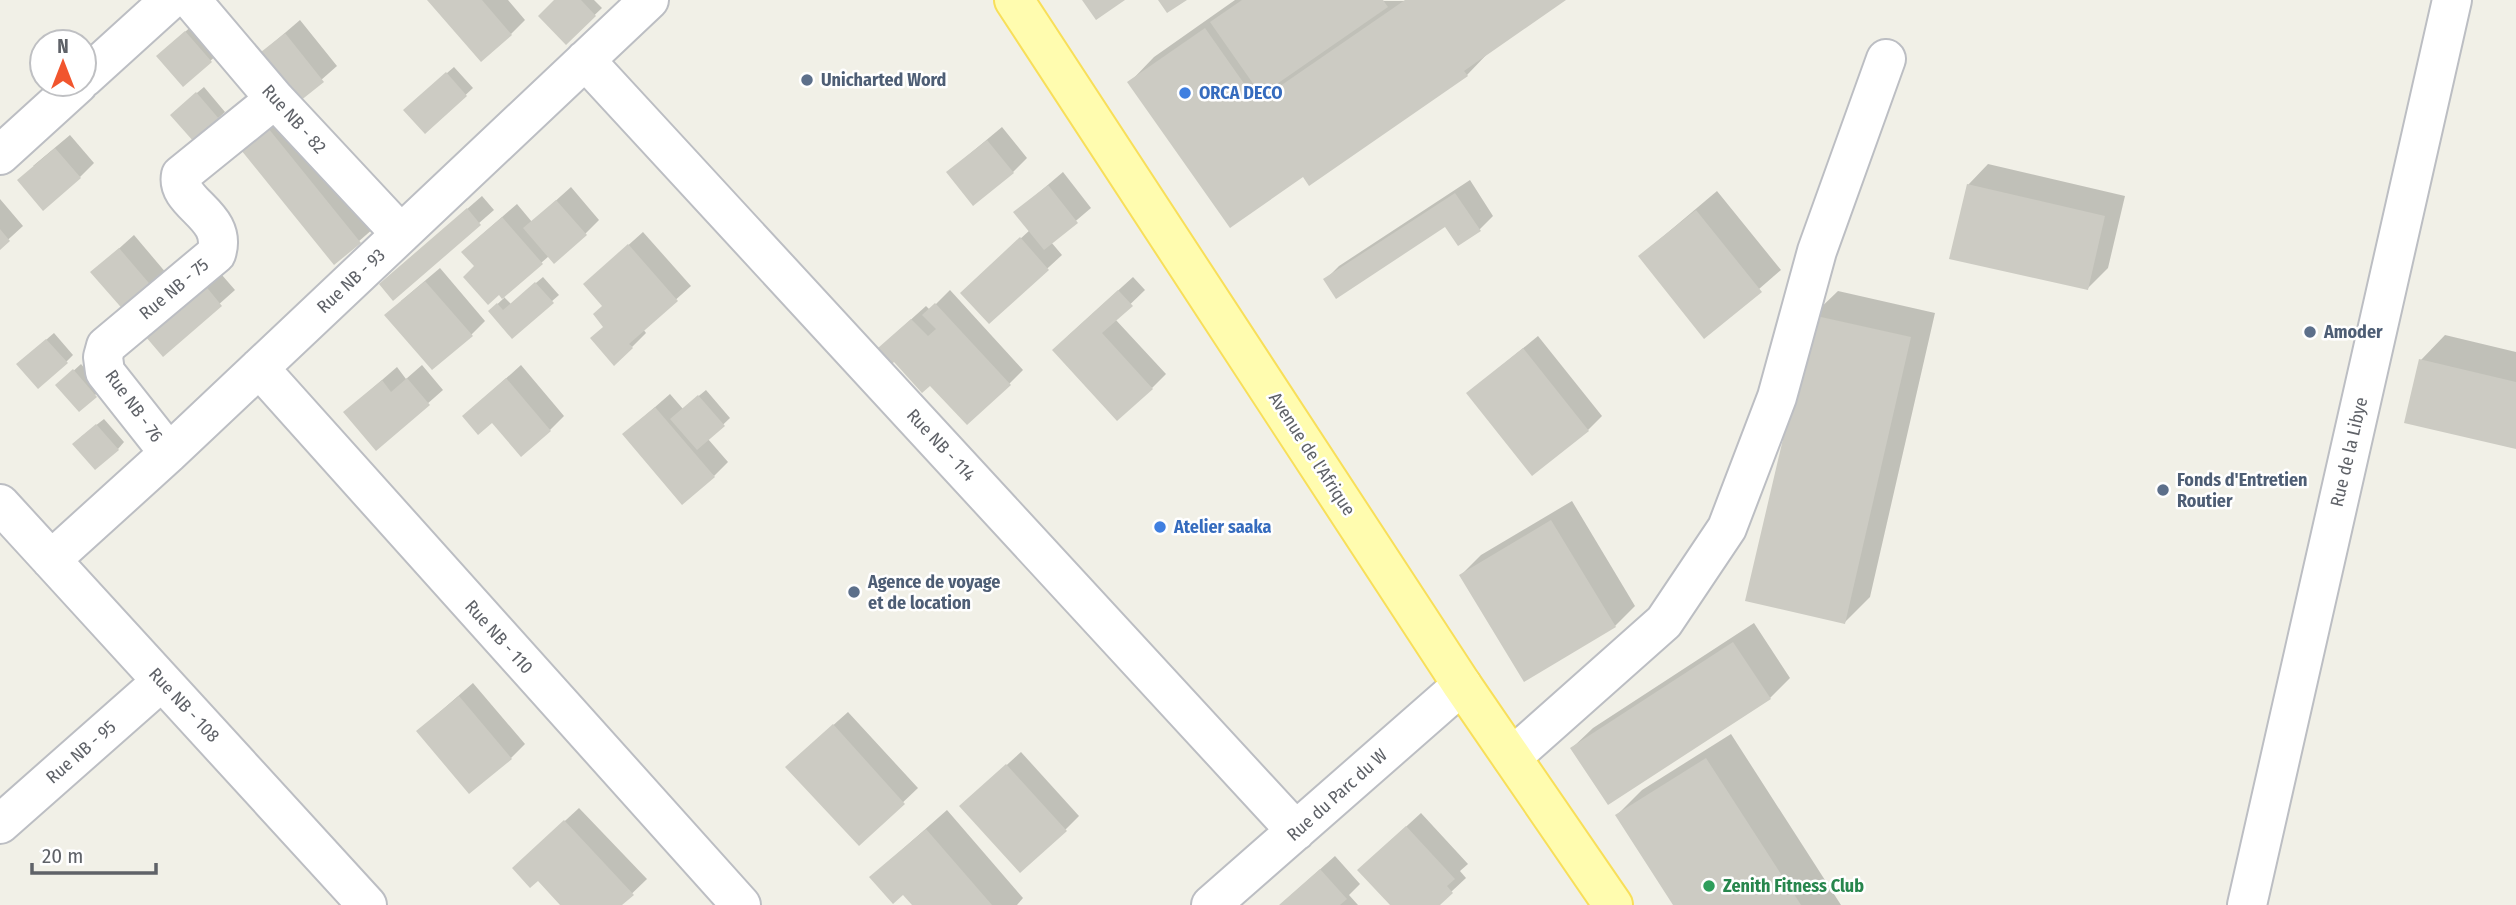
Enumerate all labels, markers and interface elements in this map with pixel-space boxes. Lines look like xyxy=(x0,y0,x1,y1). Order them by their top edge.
north arrow xyxy=(28,28,98,98)
text: N xyxy=(57,35,69,58)
place label: Unicharted Word xyxy=(821,69,946,91)
marker: Unicharted Word xyxy=(799,72,815,88)
street label: Rue NB - 82 xyxy=(257,80,331,158)
place label: ORCA DECO xyxy=(1199,82,1283,104)
marker: ORCA DECO xyxy=(1177,85,1193,101)
street label: Rue NB - 93 xyxy=(313,244,389,318)
street label: Rue NB - 75 xyxy=(135,254,213,324)
place label: Amoder xyxy=(2323,321,2383,343)
marker: Amoder xyxy=(2302,324,2318,340)
street label: Rue NB - 76 xyxy=(100,366,168,447)
street label: Avenue de l'Afrique xyxy=(1264,388,1360,520)
street label: Rue de la Libye xyxy=(2326,395,2372,509)
street label: Rue NB - 114 xyxy=(902,404,980,486)
place label: Fonds d'Entretien Routier xyxy=(2177,469,2308,512)
marker: Fonds d'Entretien Routier xyxy=(2155,482,2171,498)
place label: Atelier saaka xyxy=(1173,516,1271,538)
marker: Atelier saaka xyxy=(1152,519,1168,535)
place label: Agence de voyage et de location xyxy=(867,571,1000,614)
marker: Agence de voyage et de location xyxy=(846,584,862,600)
street label: Rue NB - 110 xyxy=(460,596,538,678)
street label: Rue NB - 108 xyxy=(144,663,224,747)
street label: Rue NB - 95 xyxy=(42,716,120,788)
street label: Rue du Parc du W xyxy=(1282,744,1392,846)
scale bar xyxy=(32,832,156,876)
text: 20 m xyxy=(42,843,83,869)
place label: Zenith Fitness Club xyxy=(1723,875,1864,897)
marker: Zenith Fitness Club xyxy=(1701,878,1717,894)

